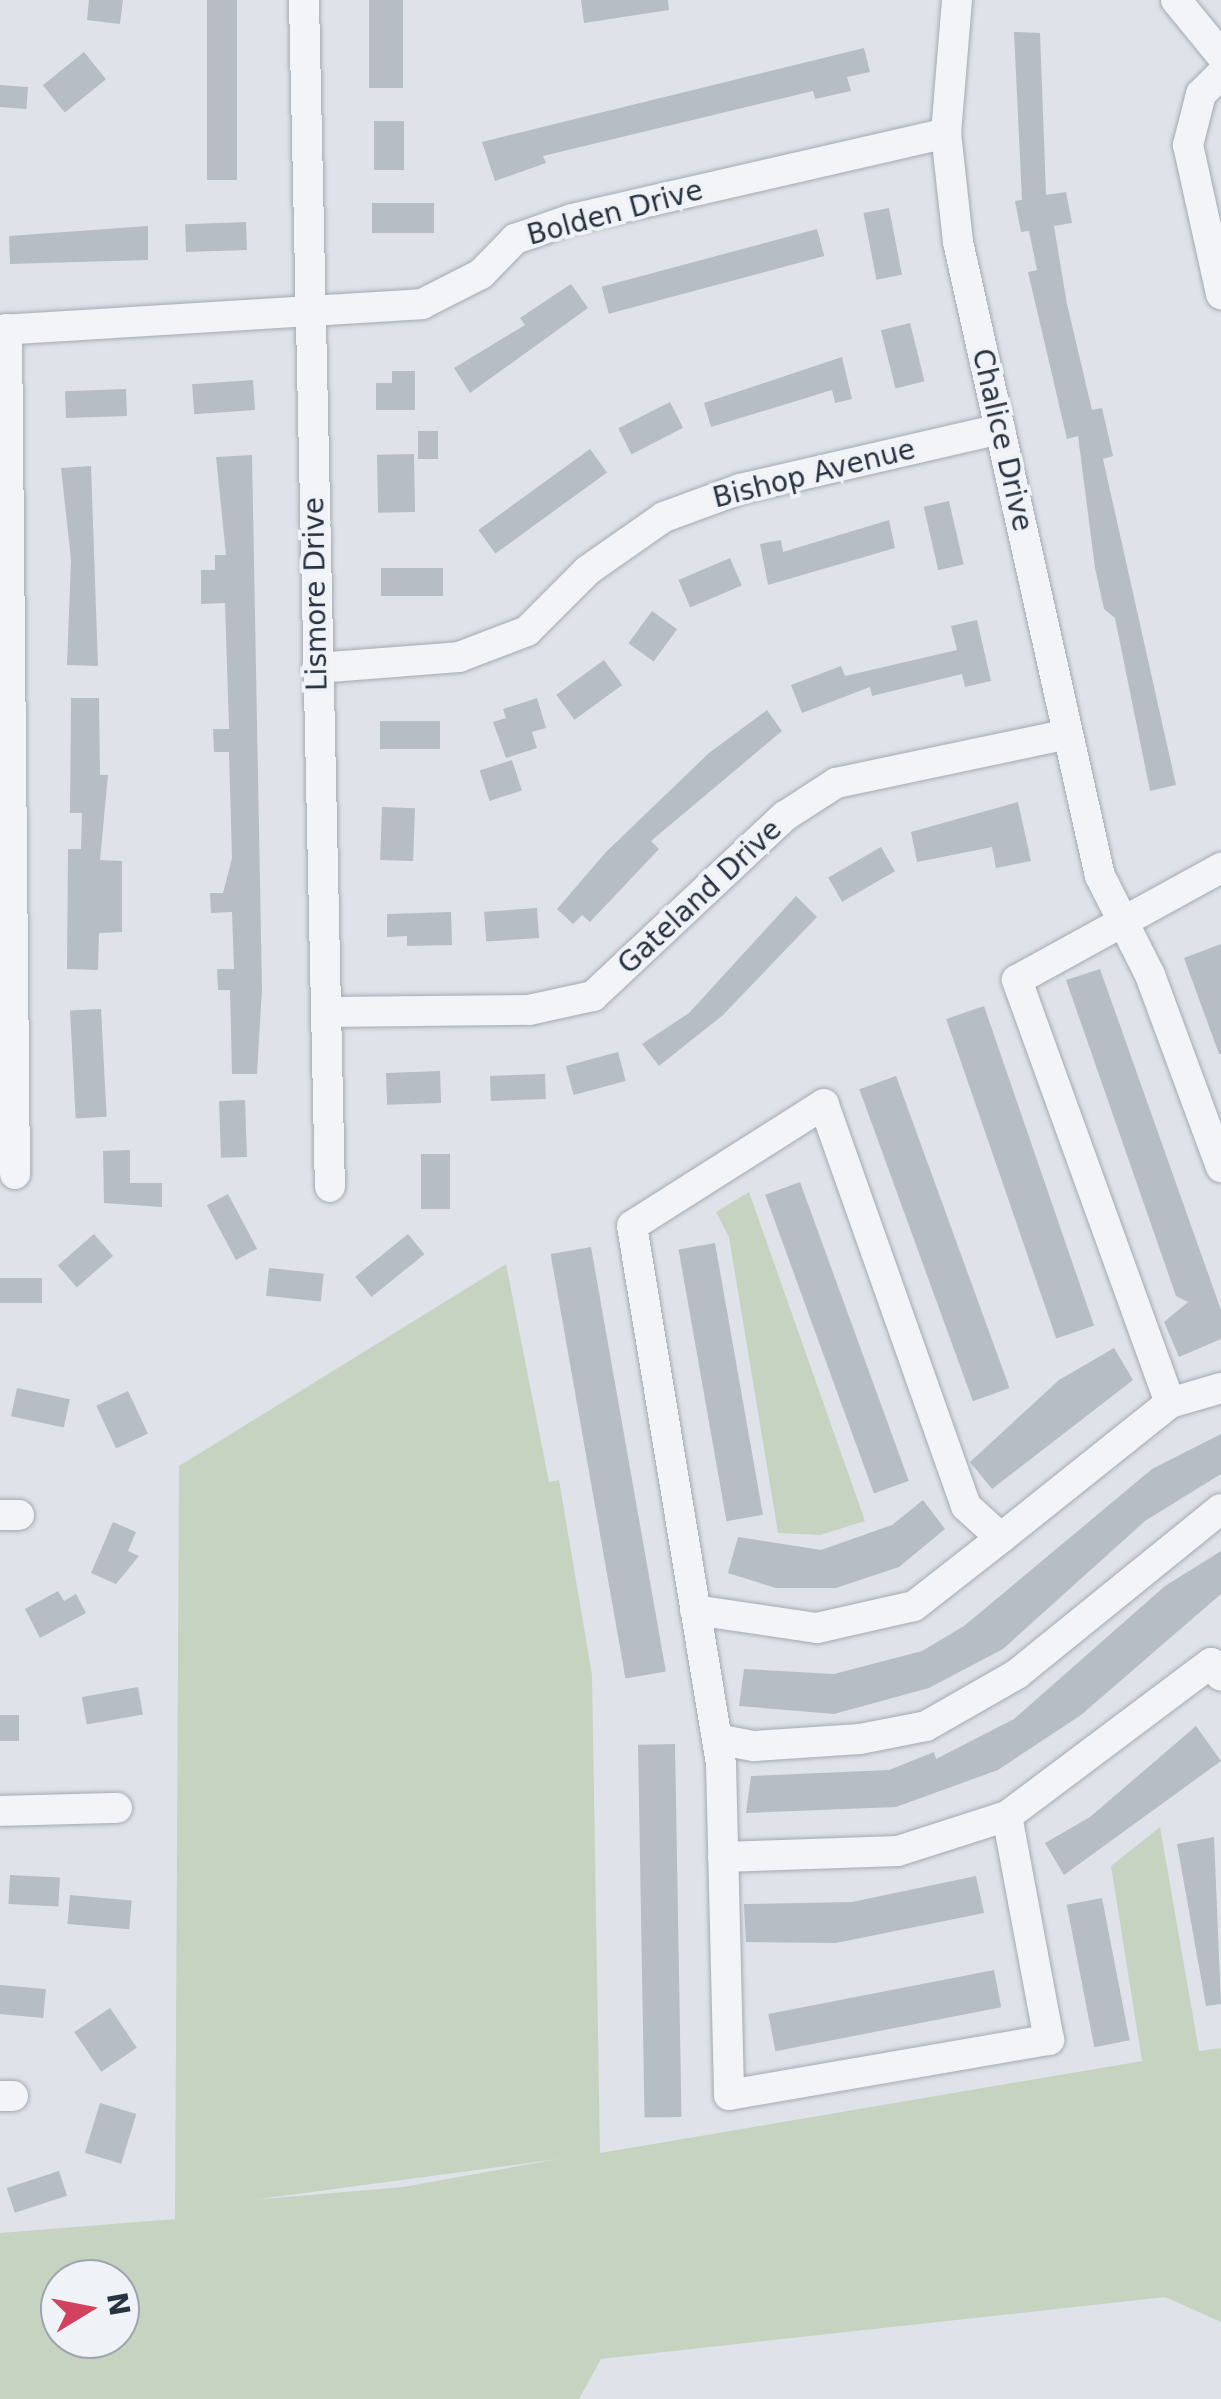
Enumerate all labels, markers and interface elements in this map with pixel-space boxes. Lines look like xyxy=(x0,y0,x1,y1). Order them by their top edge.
street label: Bolden Drive xyxy=(524,173,706,253)
street label: Chalice Drive xyxy=(965,346,1039,534)
street label: Bishop Avenue xyxy=(709,433,919,515)
street label: Lismore Drive xyxy=(298,497,334,691)
street label: Gateland Drive xyxy=(611,813,789,981)
north arrow xyxy=(40,2259,140,2359)
text: N xyxy=(100,2290,136,2318)

